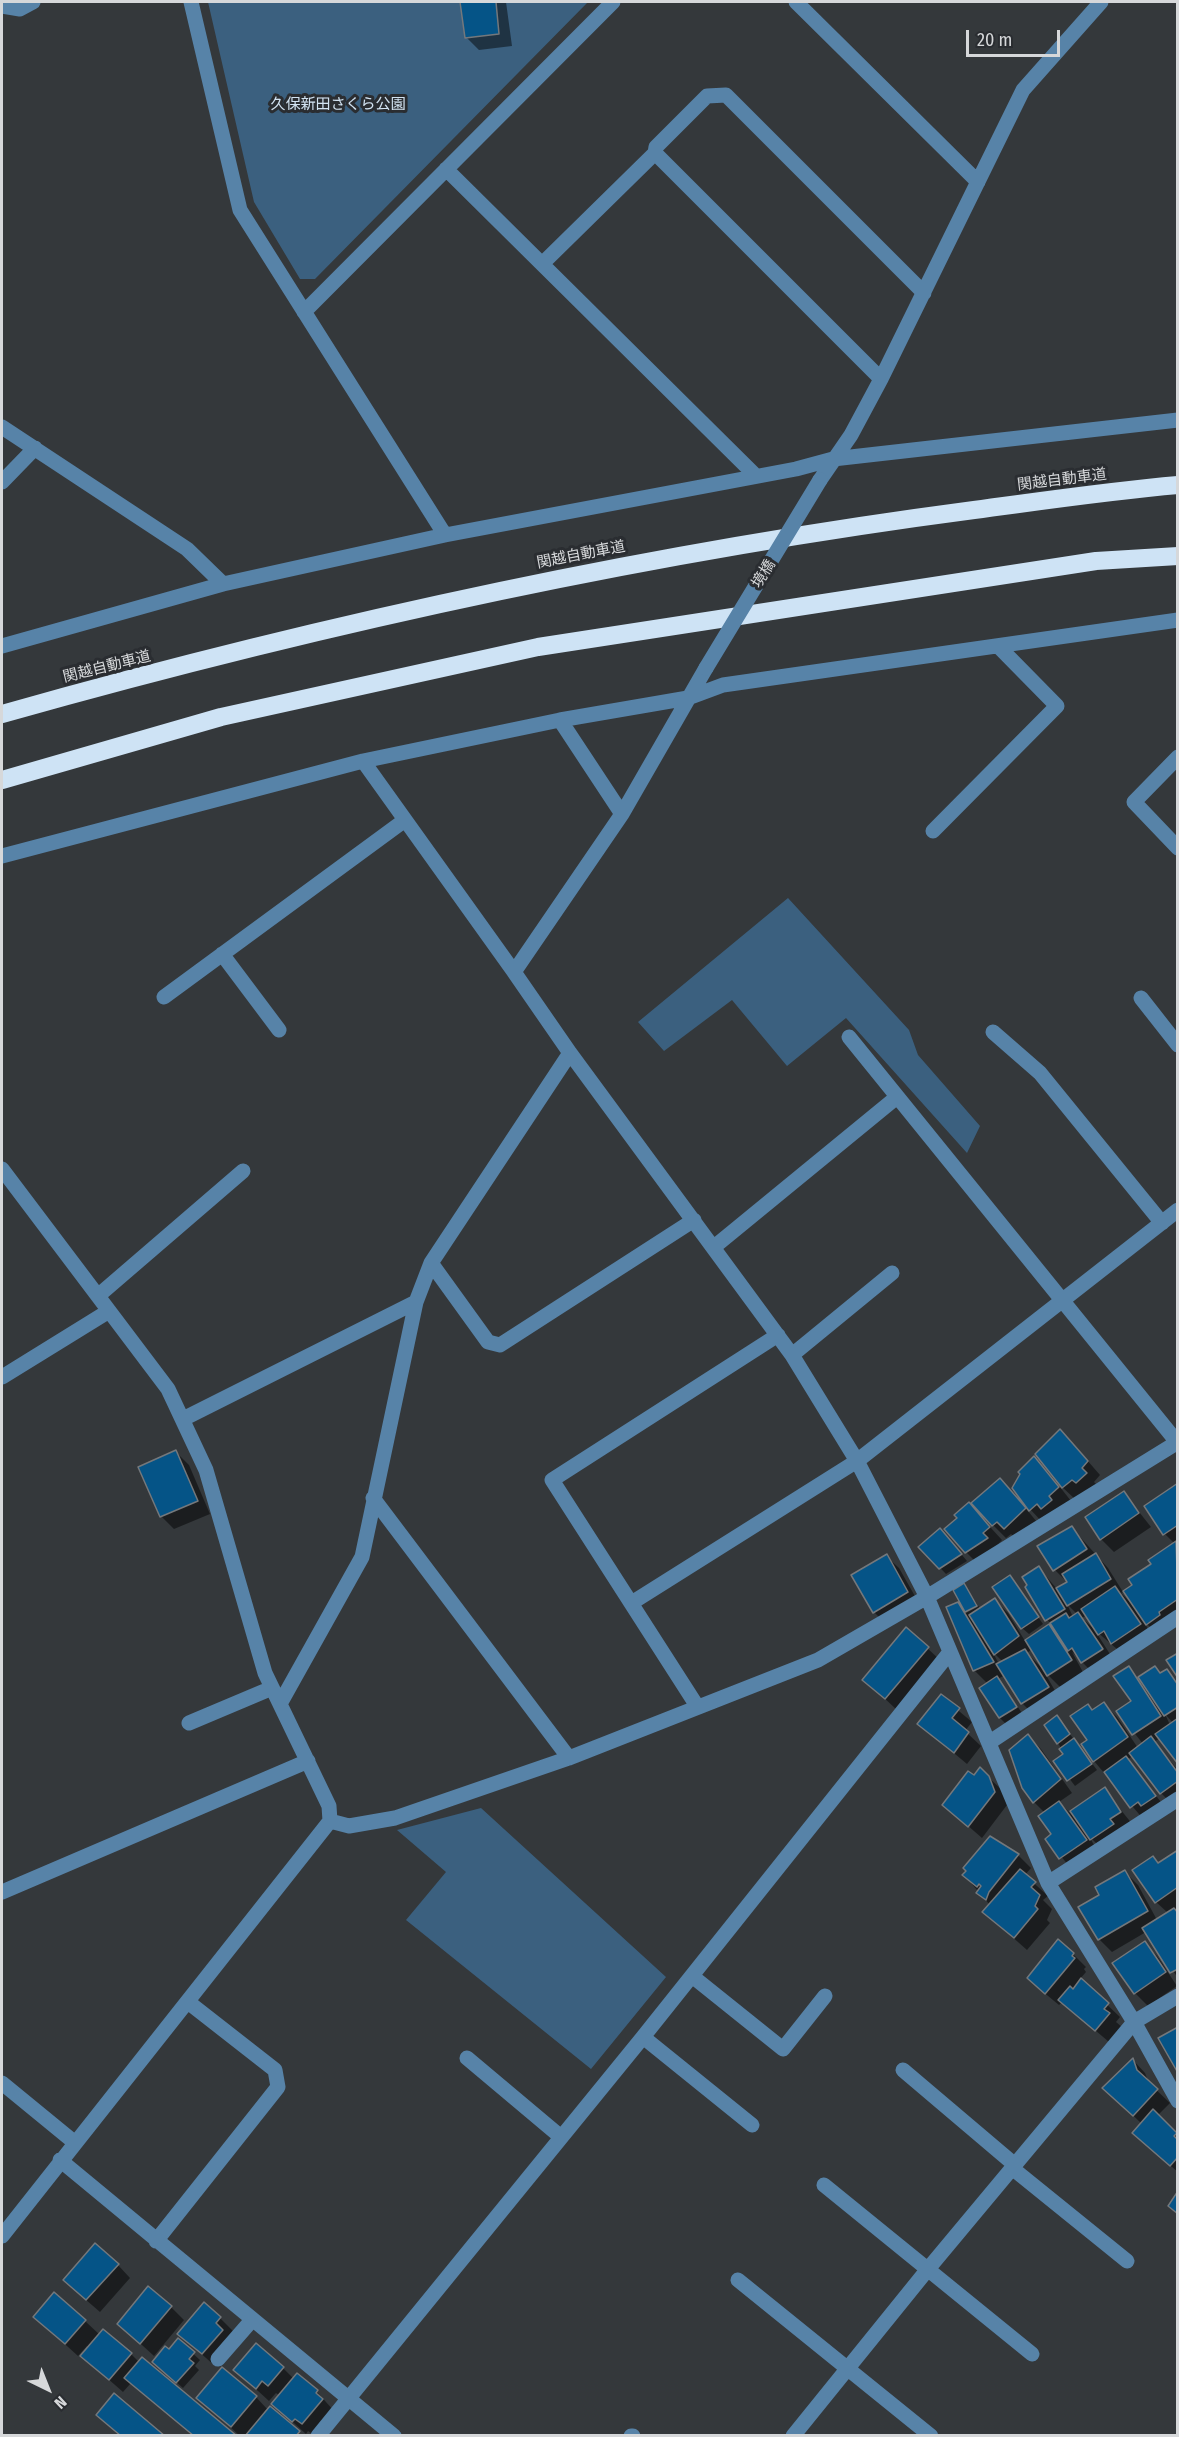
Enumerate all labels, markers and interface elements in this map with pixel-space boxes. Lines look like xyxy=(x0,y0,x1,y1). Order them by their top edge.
scale bar xyxy=(969,18,1064,56)
text: 20 m xyxy=(977,29,1012,51)
park label: 久保新田さくら公園 xyxy=(271,96,405,114)
street label: 関越自動車道 xyxy=(1016,466,1108,494)
street label: 関越自動車道 xyxy=(535,538,627,572)
street label: 境橋 xyxy=(748,557,780,591)
street label: 関越自動車道 xyxy=(61,647,153,687)
north arrow xyxy=(18,2359,78,2419)
text: N xyxy=(51,2392,71,2413)

